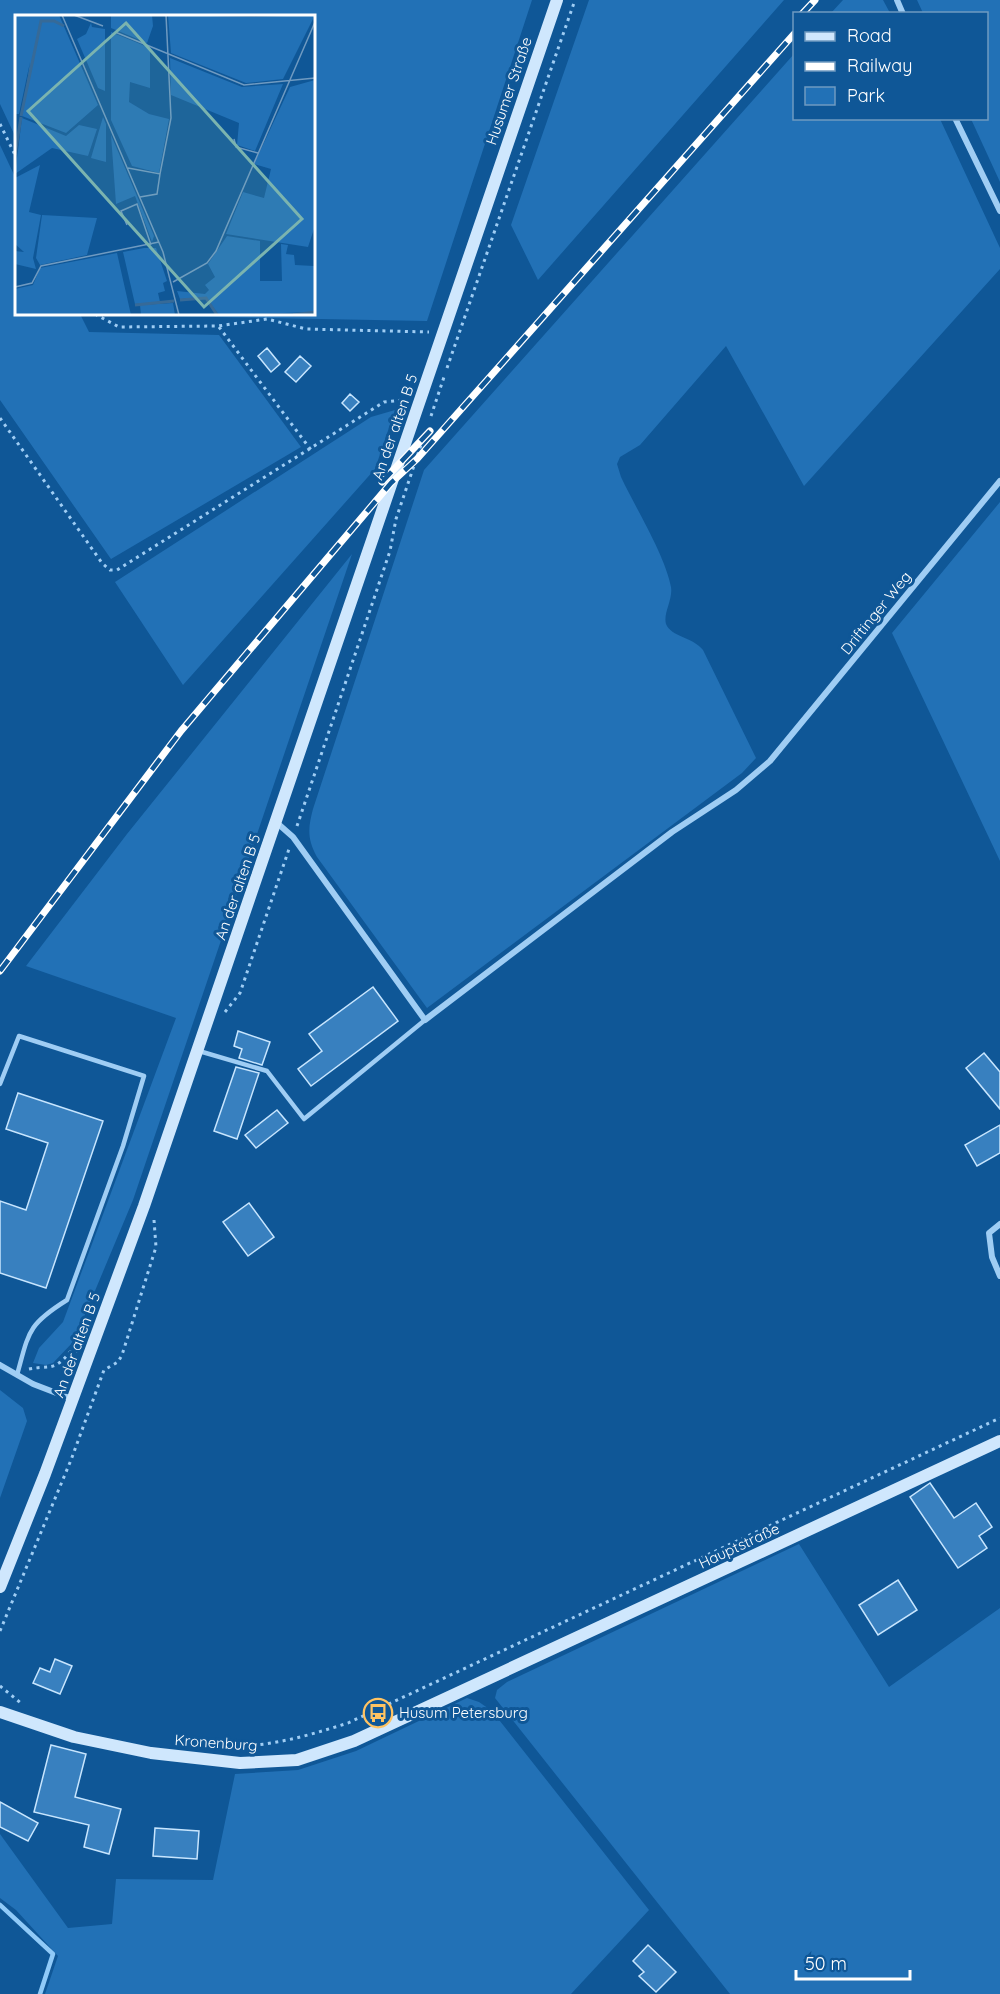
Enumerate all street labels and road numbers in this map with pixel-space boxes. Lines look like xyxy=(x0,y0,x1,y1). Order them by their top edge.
street label: Husumer Straße xyxy=(481,34,536,147)
street label: An der alten B 5 xyxy=(368,371,422,482)
street label: Driftinger Weg xyxy=(836,567,915,658)
street label: An der alten B 5 xyxy=(211,831,265,942)
street label: An der alten B 5 xyxy=(49,1290,104,1400)
street label: Hauptstraße xyxy=(695,1519,782,1573)
street label: Kronenburg xyxy=(174,1730,258,1755)

